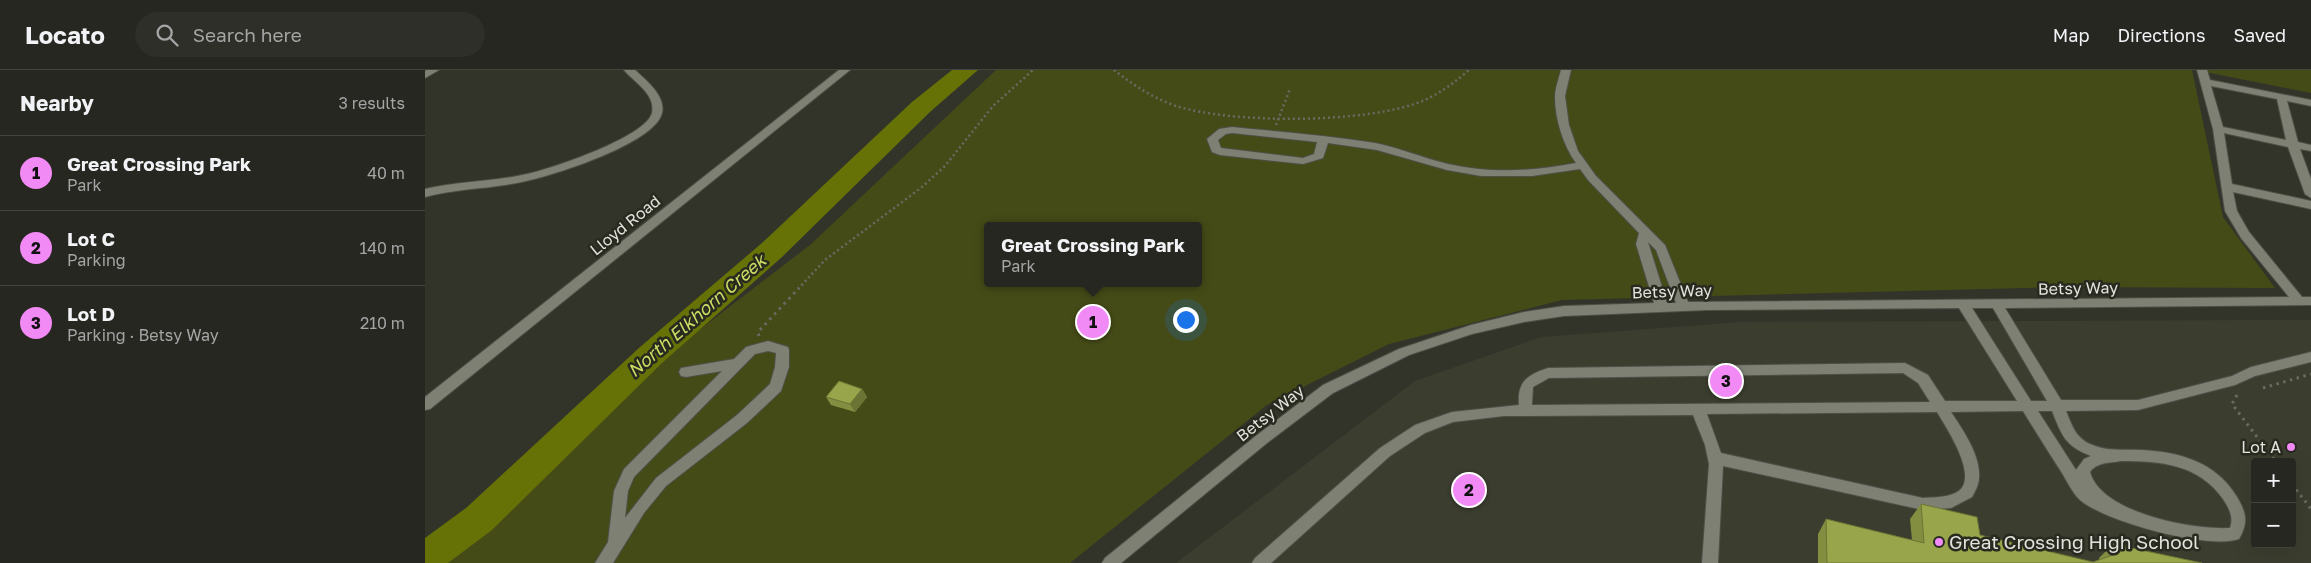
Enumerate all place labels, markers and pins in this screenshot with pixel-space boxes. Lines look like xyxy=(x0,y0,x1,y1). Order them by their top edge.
pin: 1 xyxy=(1077,303,1109,341)
pin: 3 xyxy=(1710,362,1742,400)
place label: Lot A xyxy=(2241,437,2281,457)
marker: Lot A xyxy=(2285,441,2297,453)
pin: 2 xyxy=(1453,471,1485,509)
place label: Great Crossing High School xyxy=(1949,530,2199,553)
marker: Great Crossing High School xyxy=(1933,536,1945,548)

